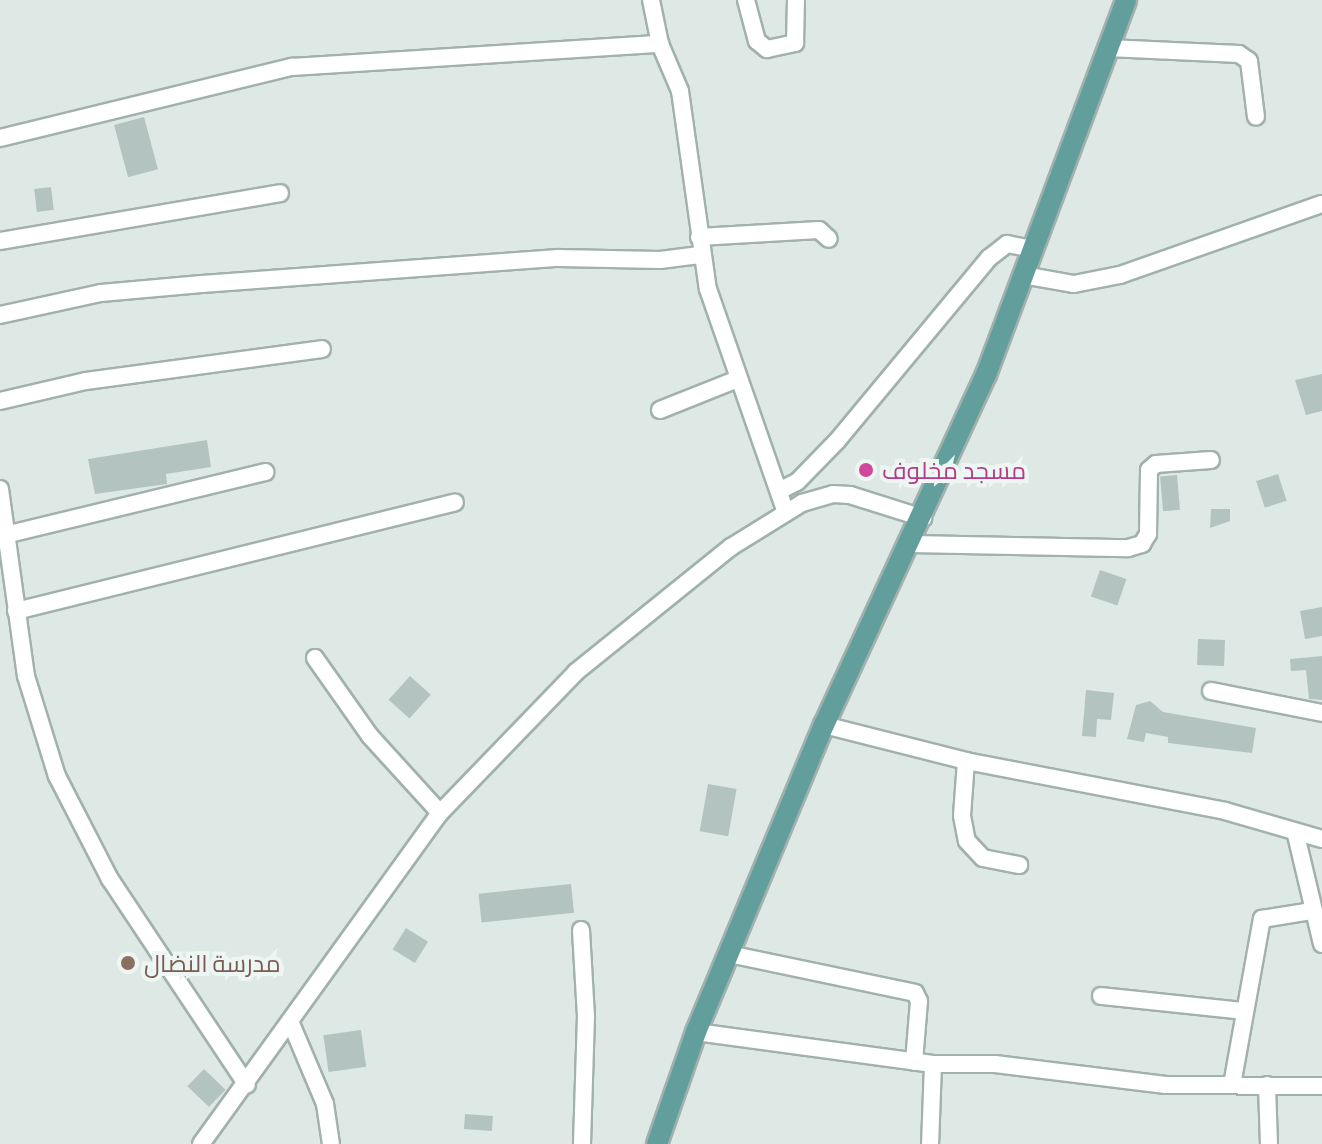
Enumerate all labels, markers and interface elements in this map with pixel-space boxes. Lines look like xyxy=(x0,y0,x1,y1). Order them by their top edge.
place label: مسجد مخلوف xyxy=(882,456,1026,484)
marker: مسجد مخلوف xyxy=(857,461,875,479)
place label: مدرسة النضال xyxy=(144,949,281,977)
marker: مدرسة النضال xyxy=(119,954,137,972)

